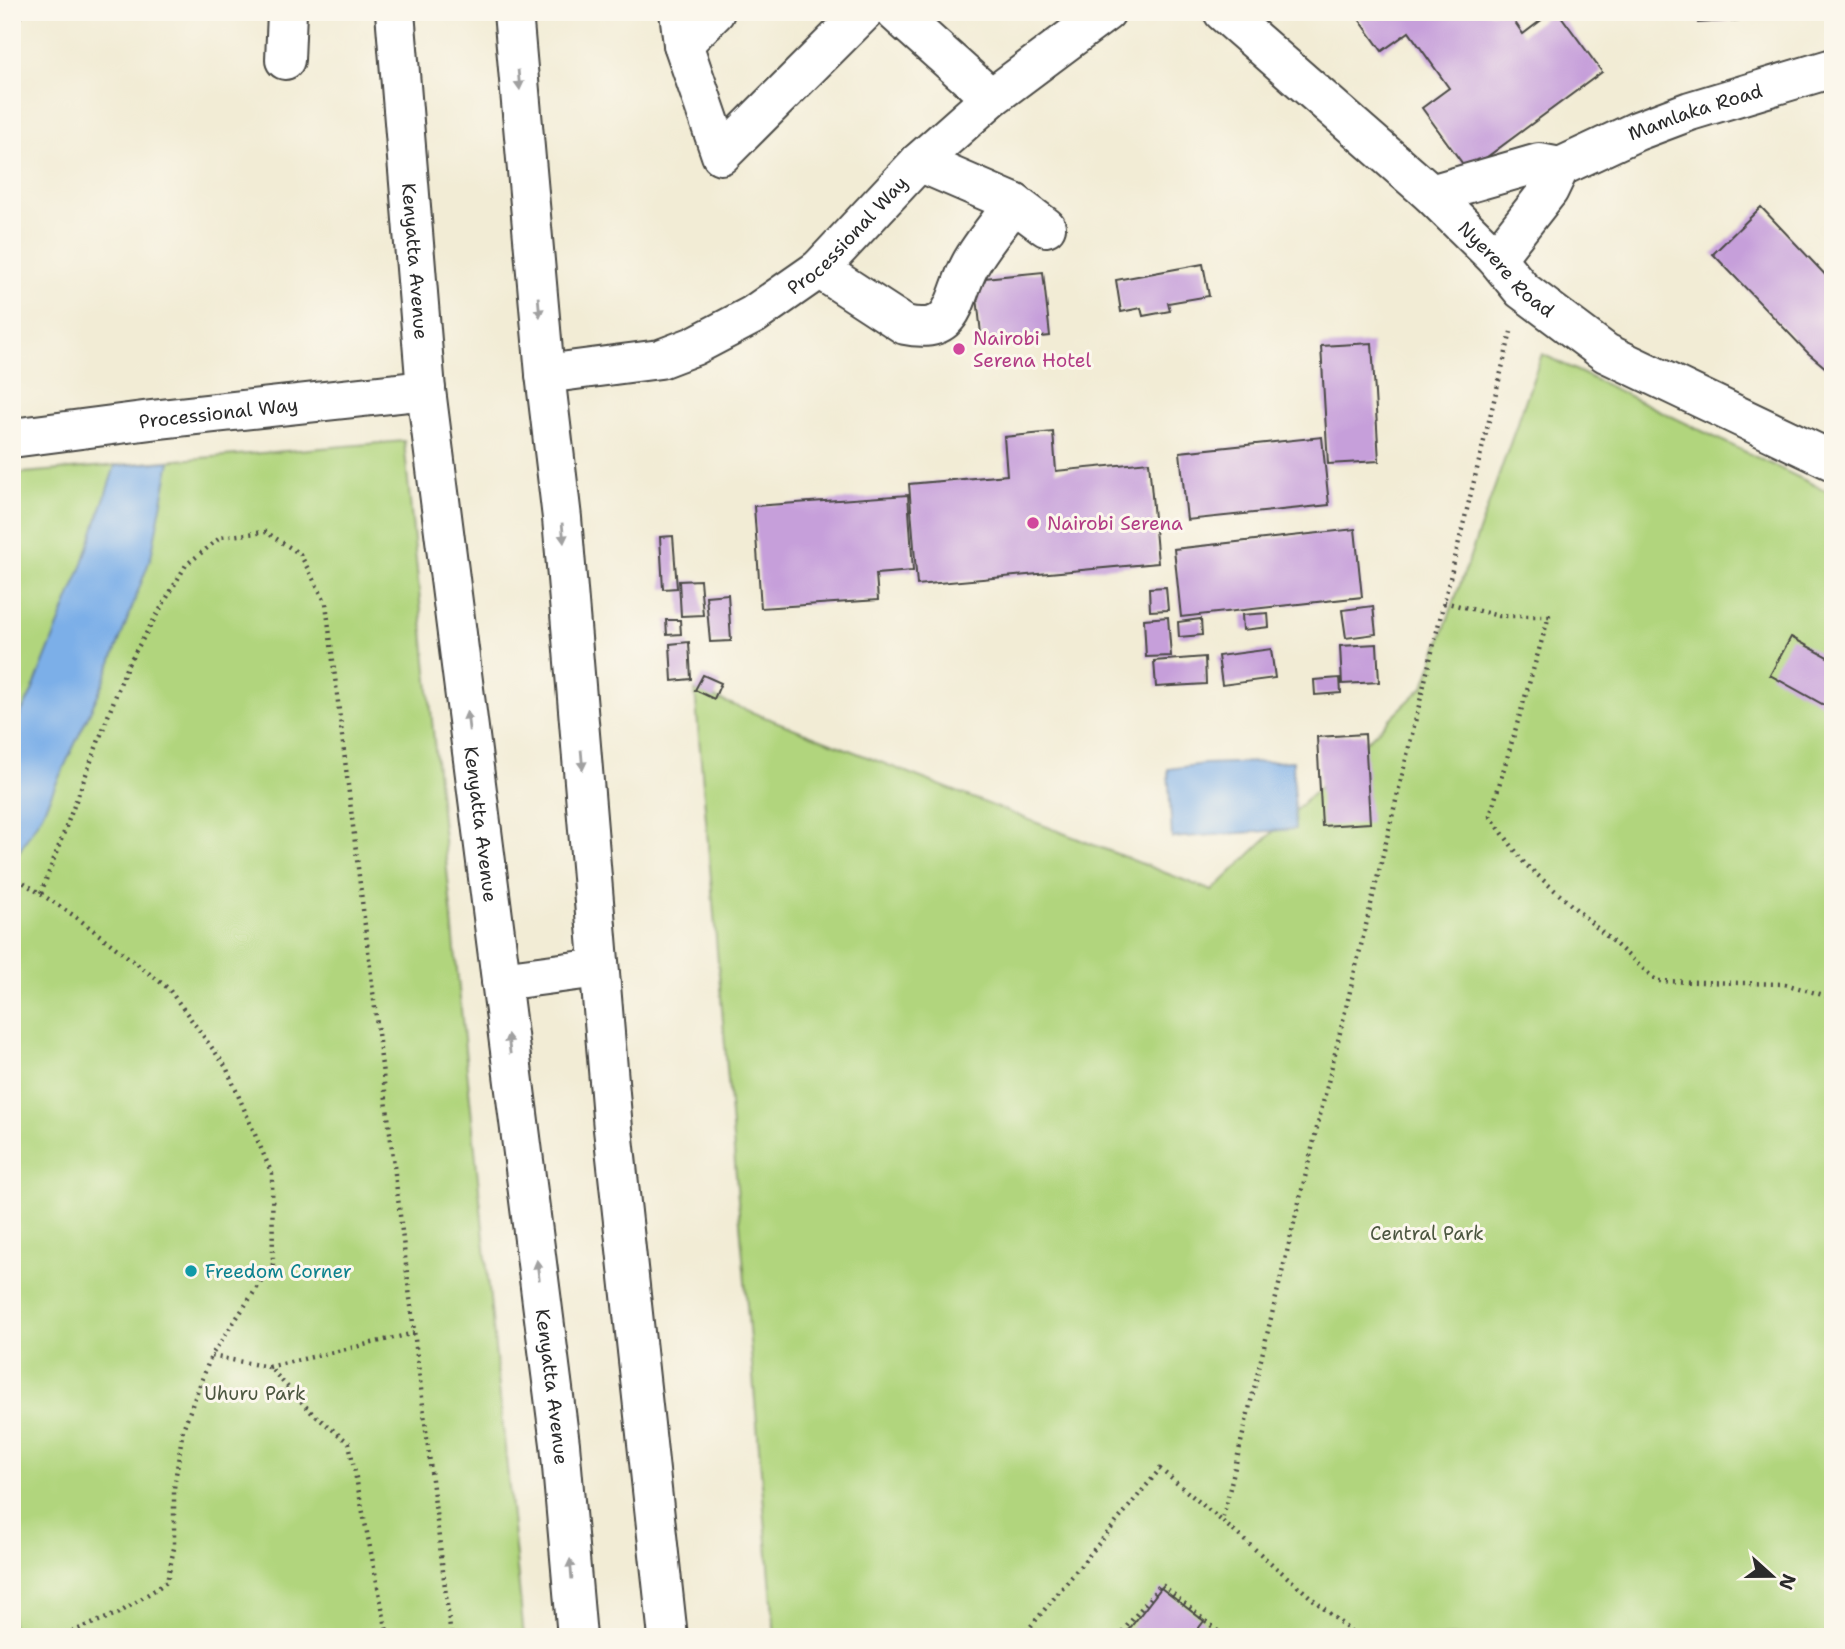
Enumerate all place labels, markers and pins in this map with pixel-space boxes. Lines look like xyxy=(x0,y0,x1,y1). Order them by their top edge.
place label: Nairobi Serena Hotel xyxy=(973,326,1091,373)
marker: Nairobi Serena Hotel xyxy=(951,341,967,357)
place label: Nairobi Serena xyxy=(1047,511,1183,536)
marker: Nairobi Serena xyxy=(1025,515,1041,531)
place label: Freedom Corner xyxy=(205,1259,352,1284)
marker: Freedom Corner xyxy=(183,1263,199,1279)

